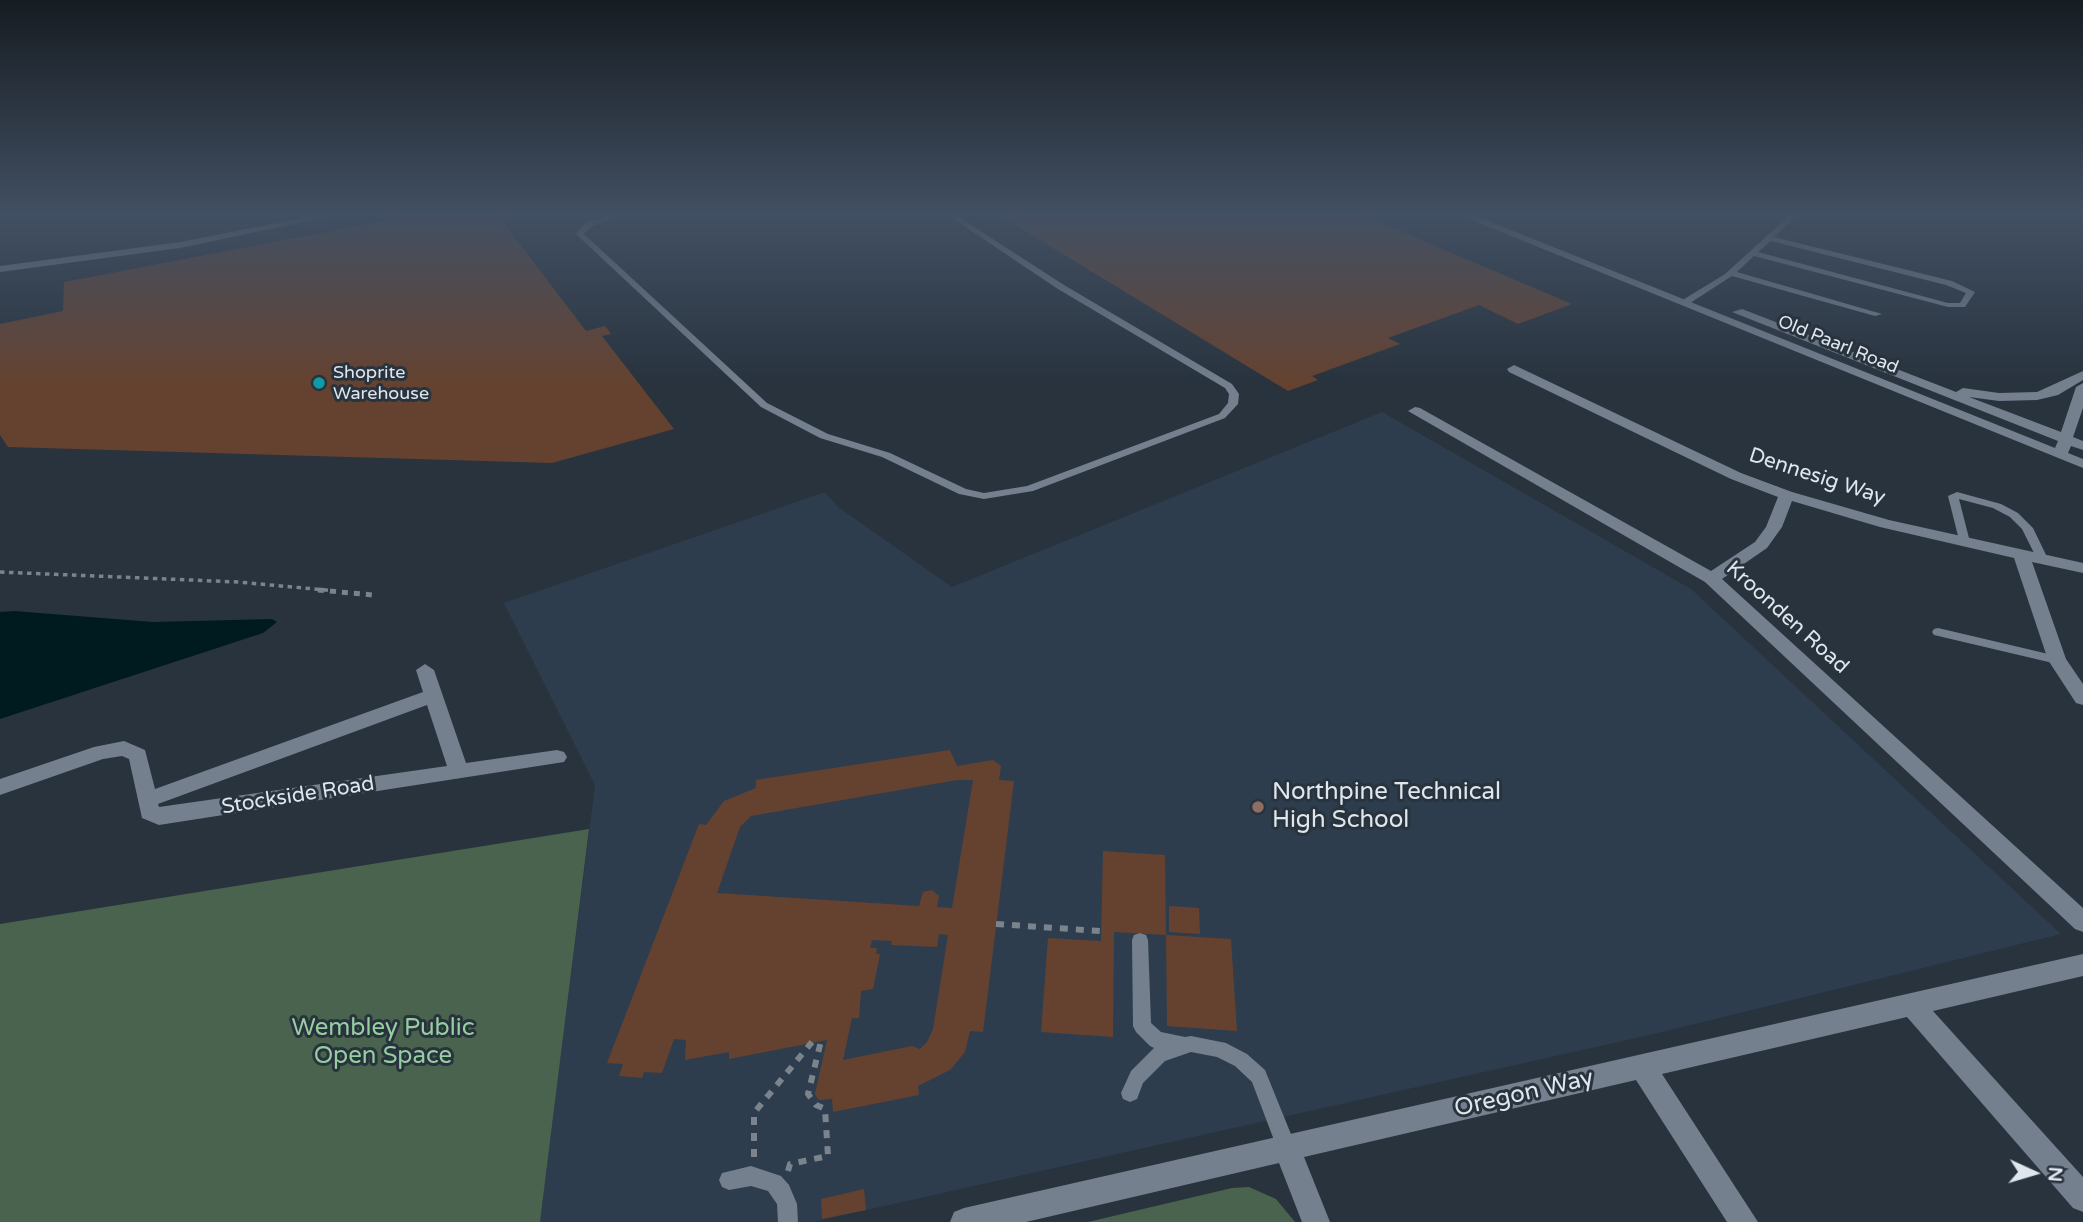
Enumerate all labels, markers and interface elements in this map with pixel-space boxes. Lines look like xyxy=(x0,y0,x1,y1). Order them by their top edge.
street label: Old Paarl Road xyxy=(1775,311,1901,379)
place label: Shoprite Warehouse xyxy=(333,362,429,404)
marker: Shoprite Warehouse xyxy=(311,375,327,391)
street label: Dennesig Way xyxy=(1746,443,1888,511)
street label: Kroonden Road xyxy=(1720,556,1854,680)
street label: Stockside Road xyxy=(220,771,376,821)
place label: Northpine Technical High School xyxy=(1272,779,1501,835)
marker: Northpine Technical High School xyxy=(1250,799,1266,815)
park label: Wembley Public Open Space xyxy=(292,1015,474,1071)
street label: Oregon Way xyxy=(1452,1064,1596,1124)
north arrow xyxy=(1999,1138,2069,1208)
text: N xyxy=(2043,1166,2066,1183)

